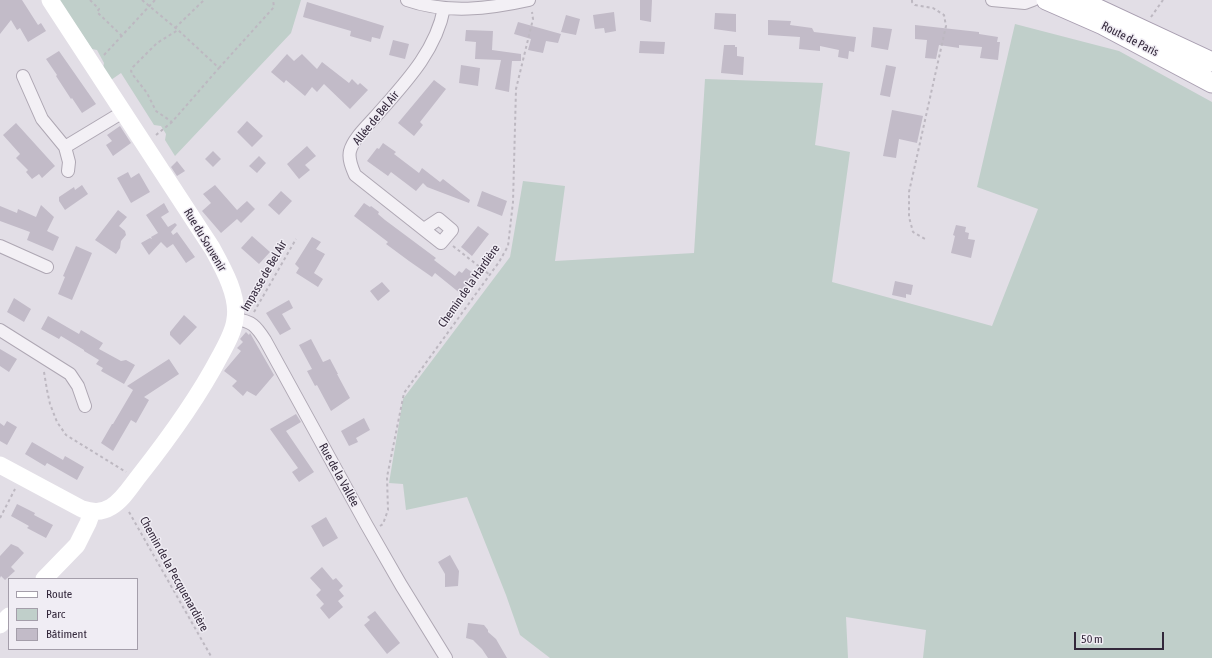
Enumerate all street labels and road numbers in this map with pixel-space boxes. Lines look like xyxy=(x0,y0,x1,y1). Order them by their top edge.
street label: Route de Paris xyxy=(1099,18,1161,60)
street label: Allée de Bel Air xyxy=(350,88,402,148)
street label: Rue du Souvenir xyxy=(181,206,229,274)
street label: Impasse de Bel Air xyxy=(238,238,290,314)
street label: Chemin de la Hardière xyxy=(435,242,503,330)
street label: Rue de la Vallée xyxy=(316,441,362,509)
street label: Chemin de la Pecquenardière xyxy=(136,514,212,634)

